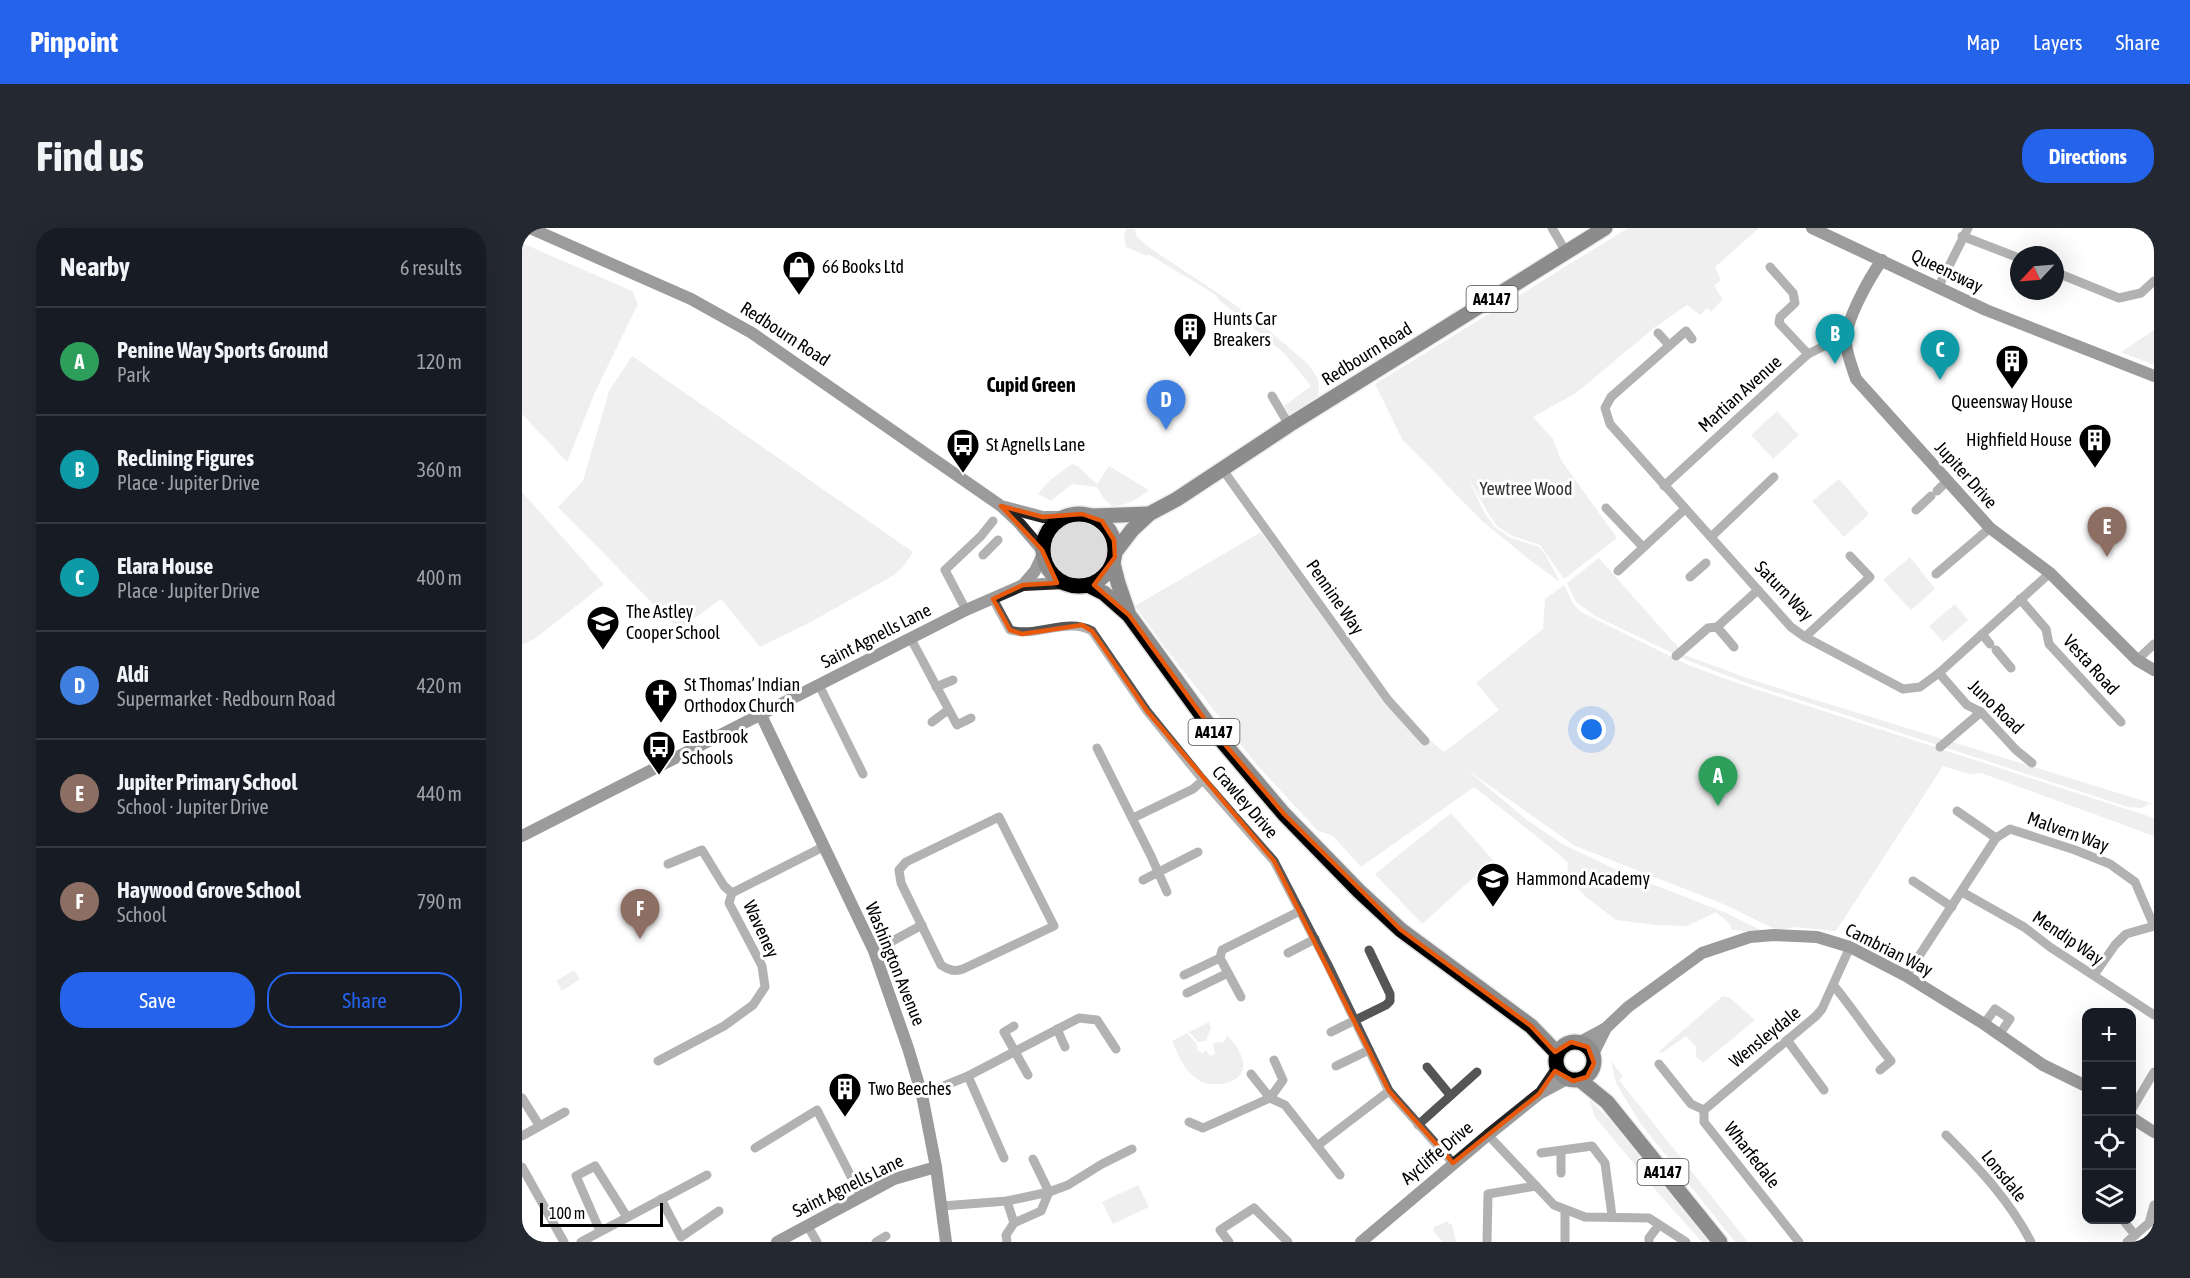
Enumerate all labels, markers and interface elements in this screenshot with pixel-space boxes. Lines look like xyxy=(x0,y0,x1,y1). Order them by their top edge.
text: Pinpoint xyxy=(30,26,118,58)
text: Map xyxy=(1966,30,2000,54)
text: Layers xyxy=(2033,30,2083,54)
text: Share xyxy=(2116,30,2160,54)
button: Directions xyxy=(2022,129,2154,183)
text: Find us xyxy=(36,132,144,180)
street label: Queensway xyxy=(1908,244,1986,297)
north arrow xyxy=(2010,246,2064,300)
shop icon: 66 Books Ltd xyxy=(781,249,817,296)
text: Nearby xyxy=(60,252,130,282)
text: 6 results xyxy=(400,256,462,279)
place label: 66 Books Ltd xyxy=(822,256,904,277)
road number: A4147 xyxy=(1466,286,1518,312)
street label: Redbourn Road xyxy=(737,297,834,370)
place label: Hunts Car Breakers xyxy=(1213,308,1277,350)
building icon: Hunts Car Breakers xyxy=(1172,311,1208,358)
pin: B xyxy=(1816,314,1854,364)
street label: Redbourn Road xyxy=(1318,318,1416,390)
pin: C xyxy=(1920,330,1960,380)
text: Penine Way Sports Ground xyxy=(117,337,328,363)
building icon: Queensway House xyxy=(1994,343,2030,390)
text: A xyxy=(75,350,84,373)
text: 120 m xyxy=(417,350,462,373)
street label: Martian Avenue xyxy=(1694,351,1785,436)
text: Park xyxy=(117,363,150,386)
district label: Cupid Green xyxy=(986,373,1076,396)
pin: D xyxy=(1146,380,1186,430)
place label: Queensway House xyxy=(1951,391,2073,412)
building icon: Highfield House xyxy=(2077,422,2113,469)
bus stop icon: St Agnells Lane xyxy=(945,427,981,474)
place label: Highfield House xyxy=(1966,429,2072,450)
place label: St Agnells Lane xyxy=(986,434,1085,455)
street label: Jupiter Drive xyxy=(1931,437,2002,513)
text: Reclining Figures xyxy=(117,445,254,471)
text: B xyxy=(75,458,84,481)
text: 360 m xyxy=(417,458,462,481)
text: Place · Jupiter Drive xyxy=(117,471,260,494)
park label: Yewtree Wood xyxy=(1480,478,1572,499)
pin: E xyxy=(2088,508,2126,557)
text: Elara House xyxy=(117,553,213,579)
street label: Pennine Way xyxy=(1302,555,1369,638)
street label: Saturn Way xyxy=(1751,557,1818,625)
text: C xyxy=(75,566,84,589)
text: 400 m xyxy=(417,566,462,589)
text: Place · Jupiter Drive xyxy=(117,579,260,602)
street label: Saint Agnells Lane xyxy=(817,599,934,672)
place label: The Astley Cooper School xyxy=(626,601,720,643)
school or university icon: The Astley Cooper School xyxy=(585,604,621,651)
street label: Vesta Road xyxy=(2059,630,2124,699)
text: Aldi xyxy=(117,661,149,687)
text: D xyxy=(74,674,85,697)
text: 420 m xyxy=(417,674,462,697)
place label: St Thomas’ Indian Orthodox Church xyxy=(684,674,800,716)
street label: Juno Road xyxy=(1964,675,2028,738)
church icon: St Thomas’ Indian Orthodox Church xyxy=(643,677,679,724)
text: Supermarket · Redbourn Road xyxy=(117,687,336,710)
your location xyxy=(1577,715,1606,744)
road number: A4147 xyxy=(1188,719,1240,745)
place label: Eastbrook Schools xyxy=(682,726,748,768)
bus stop icon: Eastbrook Schools xyxy=(641,729,677,776)
pin: A xyxy=(1698,756,1738,806)
street label: Crawley Drive xyxy=(1208,761,1283,842)
text: Jupiter Primary School xyxy=(117,769,297,795)
text: E xyxy=(75,782,84,805)
text: 440 m xyxy=(417,782,462,805)
text: School · Jupiter Drive xyxy=(117,795,269,818)
street label: Malvern Way xyxy=(2025,807,2112,856)
school or university icon: Hammond Academy xyxy=(1475,861,1511,908)
place label: Hammond Academy xyxy=(1516,868,1650,889)
text: Haywood Grove School xyxy=(117,877,301,903)
text: F xyxy=(75,890,84,913)
text: 790 m xyxy=(417,890,462,913)
pin: F xyxy=(620,890,660,939)
street label: Waveney xyxy=(739,897,784,961)
street label: Washington Avenue xyxy=(861,899,930,1029)
text: School xyxy=(117,903,167,926)
street label: Mendip Way xyxy=(2029,906,2108,969)
street label: Cambrian Way xyxy=(1842,919,1936,981)
button: Save xyxy=(60,972,255,1028)
button: Share xyxy=(267,972,462,1028)
street label: Wensleydale xyxy=(1725,1002,1804,1072)
map controls xyxy=(2082,1008,2136,1224)
button: + xyxy=(2082,1008,2136,1062)
button: − xyxy=(2082,1062,2136,1116)
building icon: Two Beeches xyxy=(827,1071,863,1118)
place label: Two Beeches xyxy=(868,1078,951,1099)
button: locate xyxy=(2082,1116,2136,1170)
street label: Aycliffe Drive xyxy=(1397,1117,1477,1189)
street label: Wharfedale xyxy=(1720,1117,1785,1192)
street label: Lonsdale xyxy=(1977,1146,2031,1206)
street label: Saint Agnells Lane xyxy=(789,1150,907,1221)
road number: A4147 xyxy=(1638,1159,1688,1185)
button: layers xyxy=(2082,1170,2136,1224)
scale bar xyxy=(540,1200,663,1228)
text: 100 m xyxy=(549,1204,585,1222)

